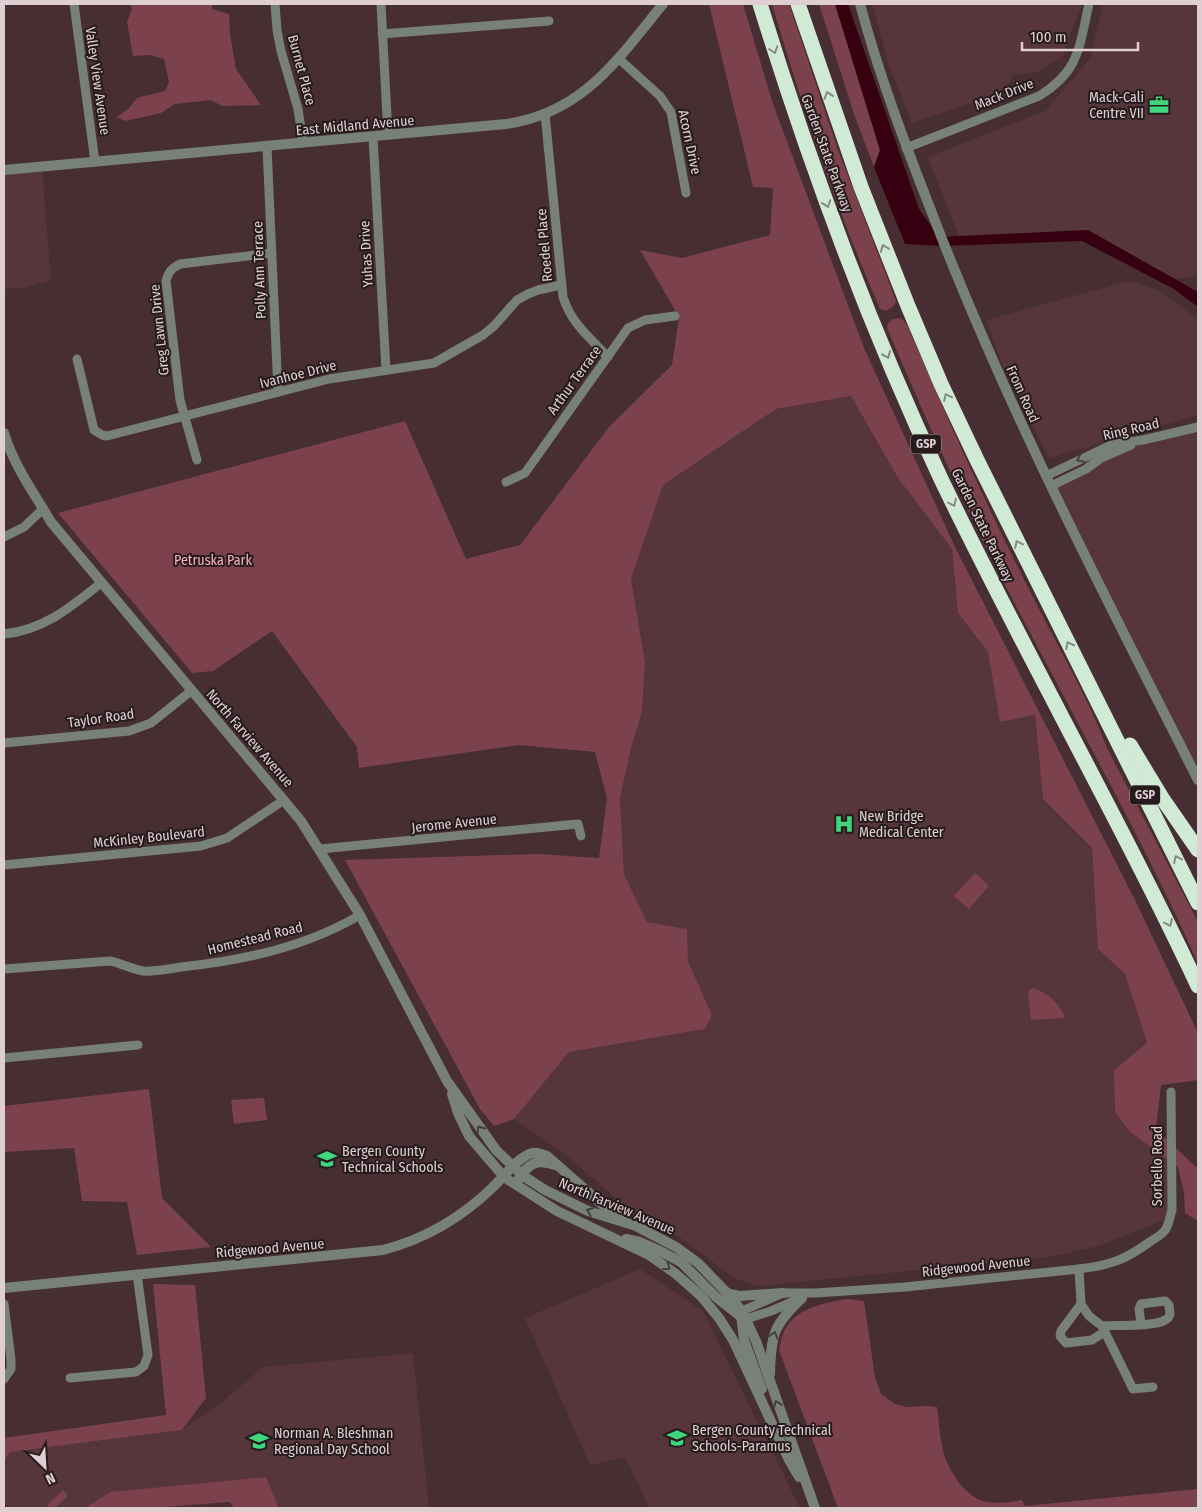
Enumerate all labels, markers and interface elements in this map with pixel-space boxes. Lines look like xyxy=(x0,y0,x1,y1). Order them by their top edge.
scale bar xyxy=(1022,20,1138,52)
street label: Valley View Avenue xyxy=(81,26,114,136)
text: 100 m xyxy=(1030,28,1067,46)
street label: Burnet Place xyxy=(284,33,319,107)
one-way arrow xyxy=(769,46,779,54)
street label: Mack Drive xyxy=(972,75,1036,114)
place label: Mack-Cali Centre VII xyxy=(1089,89,1144,122)
one-way arrow xyxy=(824,91,834,100)
street label: Garden State Parkway xyxy=(797,92,856,215)
office icon: Mack-Cali Centre VII xyxy=(1148,94,1170,116)
street label: Acorn Drive xyxy=(674,108,705,176)
street label: East Midland Avenue xyxy=(295,112,415,139)
one-way arrow xyxy=(821,199,831,208)
street label: Roedel Place xyxy=(533,208,556,282)
street label: Yuhas Drive xyxy=(356,220,377,288)
street label: Polly Ann Terrace xyxy=(249,221,270,319)
one-way arrow xyxy=(880,244,890,252)
street label: Greg Lawn Drive xyxy=(146,283,173,376)
street label: Arthur Terrace xyxy=(544,342,605,418)
one-way arrow xyxy=(880,350,891,359)
street label: Ivanhoe Drive xyxy=(258,357,338,392)
street label: From Road xyxy=(1002,363,1043,425)
one-way arrow xyxy=(943,393,954,402)
street label: Ring Road xyxy=(1101,415,1161,444)
road number: GSP xyxy=(911,434,941,454)
one-way arrow xyxy=(1077,453,1086,463)
street label: Garden State Parkway xyxy=(948,466,1018,585)
one-way arrow xyxy=(947,498,957,507)
one-way arrow xyxy=(1014,540,1024,549)
park label: Petruska Park xyxy=(174,552,252,569)
one-way arrow xyxy=(1065,641,1075,650)
street label: North Farview Avenue xyxy=(202,686,297,791)
street label: Taylor Road xyxy=(67,705,135,732)
road number: GSP xyxy=(1130,786,1160,804)
place label: New Bridge Medical Center xyxy=(859,808,944,841)
street label: Jerome Avenue xyxy=(411,811,498,836)
hospital icon: New Bridge Medical Center xyxy=(833,813,855,835)
street label: McKinley Boulevard xyxy=(92,823,206,852)
one-way arrow xyxy=(1173,855,1183,864)
street label: Homestead Road xyxy=(206,918,304,959)
one-way arrow xyxy=(1162,918,1173,927)
one-way arrow xyxy=(477,1126,486,1135)
street label: Sorbello Road xyxy=(1149,1126,1166,1206)
place label: Bergen County Technical Schools xyxy=(342,1143,443,1176)
school or university icon: Bergen County Technical Schools xyxy=(316,1148,338,1170)
street label: North Farview Avenue xyxy=(556,1174,677,1239)
one-way arrow xyxy=(586,1207,595,1217)
street label: Ridgewood Avenue xyxy=(215,1235,325,1262)
street label: Ridgewood Avenue xyxy=(921,1252,1031,1281)
one-way arrow xyxy=(661,1261,670,1270)
one-way arrow xyxy=(769,1332,779,1340)
one-way arrow xyxy=(773,1400,783,1408)
place label: Bergen County Technical Schools-Paramus xyxy=(692,1422,832,1455)
place label: Norman A. Bleshman Regional Day School xyxy=(274,1425,393,1458)
school or university icon: Bergen County Technical Schools-Paramus xyxy=(666,1427,688,1449)
school or university icon: Norman A. Bleshman Regional Day School xyxy=(248,1430,270,1452)
north arrow xyxy=(20,1442,70,1492)
text: N xyxy=(43,1469,58,1488)

